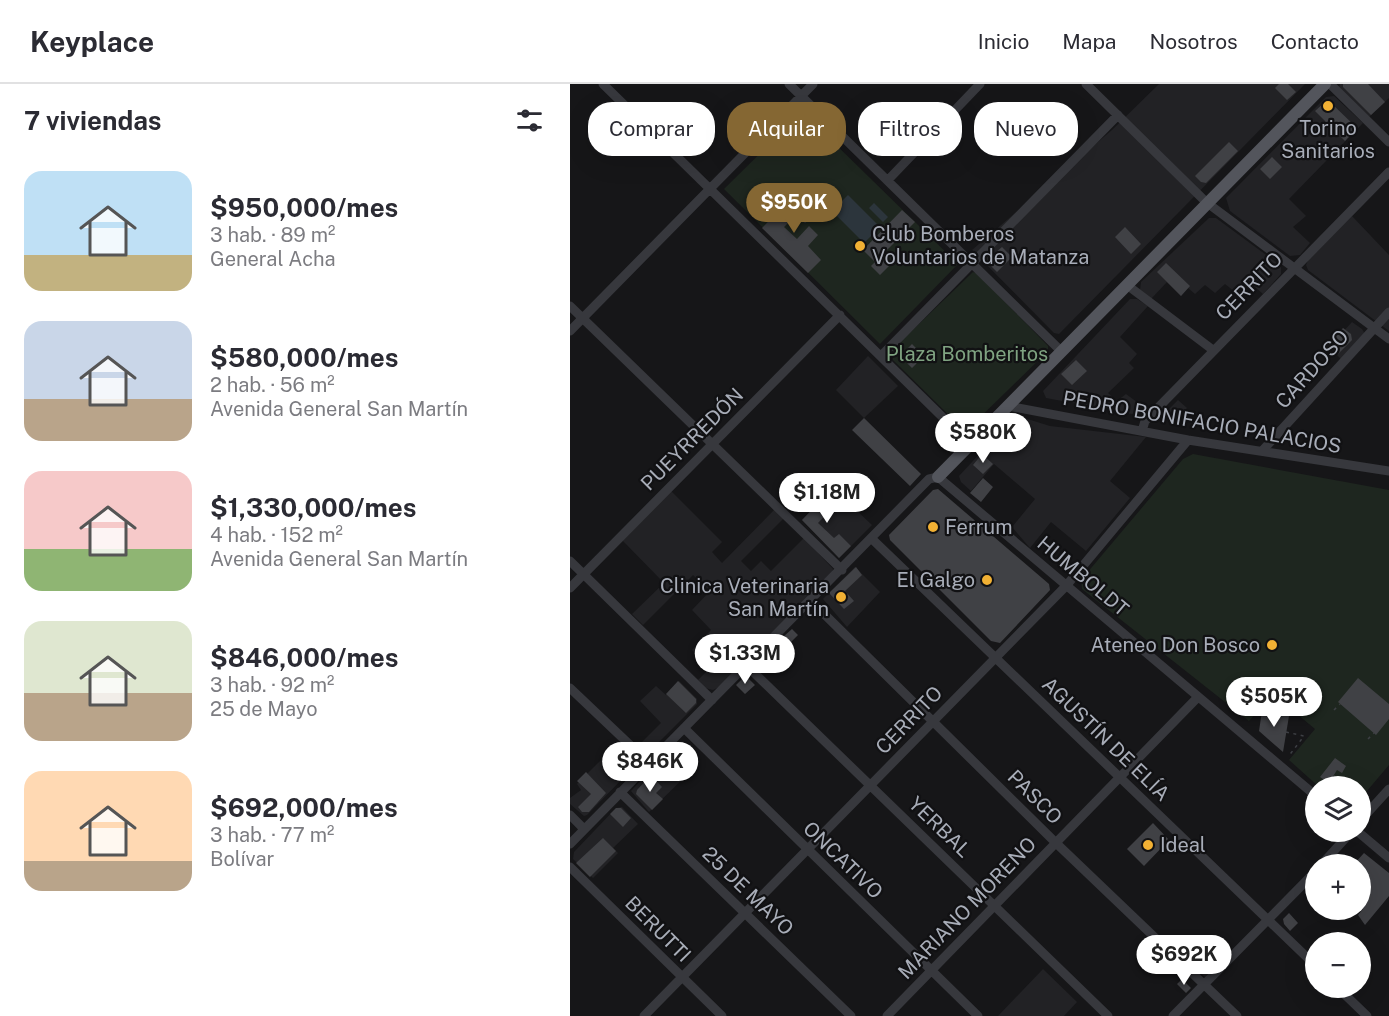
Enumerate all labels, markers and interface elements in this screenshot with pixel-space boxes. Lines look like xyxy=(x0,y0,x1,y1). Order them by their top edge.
text: Keyplace xyxy=(30,25,154,58)
text: Inicio xyxy=(978,29,1029,54)
text: Mapa xyxy=(1062,29,1116,54)
text: Nosotros xyxy=(1149,29,1238,54)
text: Contacto xyxy=(1271,29,1359,54)
marker: Torino Sanitarios xyxy=(1321,99,1335,113)
chip: Comprar xyxy=(588,102,715,156)
chip: Alquilar xyxy=(727,102,846,156)
chip: Filtros xyxy=(858,102,962,156)
chip: Nuevo xyxy=(974,102,1078,156)
icon: filters xyxy=(513,104,546,137)
text: 7 viviendas xyxy=(24,105,162,136)
place label: Torino Sanitarios xyxy=(1281,116,1375,163)
pin: $950K xyxy=(752,183,836,234)
text: $950K xyxy=(760,190,828,214)
text: $950,000/mes xyxy=(210,192,398,223)
icon: home xyxy=(72,195,144,267)
place label: Club Bomberos Voluntarios de Matanza xyxy=(872,222,1089,269)
text: 3 hab. · 89 m² xyxy=(210,223,335,247)
marker: Club Bomberos Voluntarios de Matanza xyxy=(853,239,867,253)
text: General Acha xyxy=(210,247,336,271)
street label: CERRITO xyxy=(1211,247,1287,325)
street label: CARDOSO xyxy=(1270,325,1354,413)
text: $580,000/mes xyxy=(210,342,399,373)
park label: Plaza Bomberitos xyxy=(886,342,1048,366)
icon: home xyxy=(72,345,144,417)
text: 2 hab. · 56 m² xyxy=(210,373,335,397)
street label: PUEYRREDÓN xyxy=(635,382,748,495)
street label: PEDRO BONIFACIO PALACIOS xyxy=(1061,386,1343,458)
text: Avenida General San Martín xyxy=(210,397,468,421)
pin: $580K xyxy=(941,413,1025,464)
text: $580K xyxy=(949,420,1017,444)
pin: $1.18M xyxy=(778,473,876,524)
text: $1.18M xyxy=(793,480,861,504)
text: $1,330,000/mes xyxy=(210,492,416,523)
icon: home xyxy=(72,495,144,567)
place label: Ferrum xyxy=(945,515,1013,539)
marker: Ferrum xyxy=(926,520,940,534)
text: 4 hab. · 152 m² xyxy=(210,523,343,547)
street label: HUMBOLDT xyxy=(1032,531,1134,621)
text: Avenida General San Martín xyxy=(210,547,468,571)
place label: El Galgo xyxy=(896,568,975,592)
marker: El Galgo xyxy=(980,573,994,587)
place label: Clinica Veterinaria San Martín xyxy=(660,574,829,621)
marker: Clinica Veterinaria San Martín xyxy=(834,590,848,604)
place label: Ateneo Don Bosco xyxy=(1091,633,1260,657)
pin: $1.33M xyxy=(696,634,794,685)
marker: Ateneo Don Bosco xyxy=(1265,638,1279,652)
text: $1.33M xyxy=(709,641,781,665)
text: $846,000/mes xyxy=(210,642,398,673)
icon: home xyxy=(72,645,144,717)
street label: AGUSTÍN DE ELÍA xyxy=(1037,671,1175,806)
text: 3 hab. · 92 m² xyxy=(210,673,334,697)
pin: $505K xyxy=(1232,677,1316,728)
street label: CERRITO xyxy=(871,681,947,759)
text: $505K xyxy=(1240,684,1308,708)
text: 25 de Mayo xyxy=(210,697,318,721)
pin: $846K xyxy=(608,742,692,793)
text: $846K xyxy=(616,749,684,773)
street label: PASCO xyxy=(1003,765,1067,829)
map controls xyxy=(1305,776,1371,998)
button: layers xyxy=(1305,776,1371,842)
text: $692,000/mes xyxy=(210,792,398,823)
street label: YERBAL xyxy=(904,792,976,862)
icon: home xyxy=(72,795,144,867)
street label: ONCATIVO xyxy=(798,816,888,904)
text: 3 hab. · 77 m² xyxy=(210,823,334,847)
street label: MARIANO MORENO xyxy=(893,832,1041,984)
place label: Ideal xyxy=(1160,833,1206,857)
marker: Ideal xyxy=(1141,838,1155,852)
street label: 25 DE MAYO xyxy=(697,842,799,940)
text: Bolívar xyxy=(210,847,274,871)
button: + xyxy=(1305,854,1371,920)
street label: BERUTTI xyxy=(620,891,696,967)
button: − xyxy=(1305,932,1371,998)
pin: $692K xyxy=(1142,935,1226,986)
text: $692K xyxy=(1151,942,1217,966)

